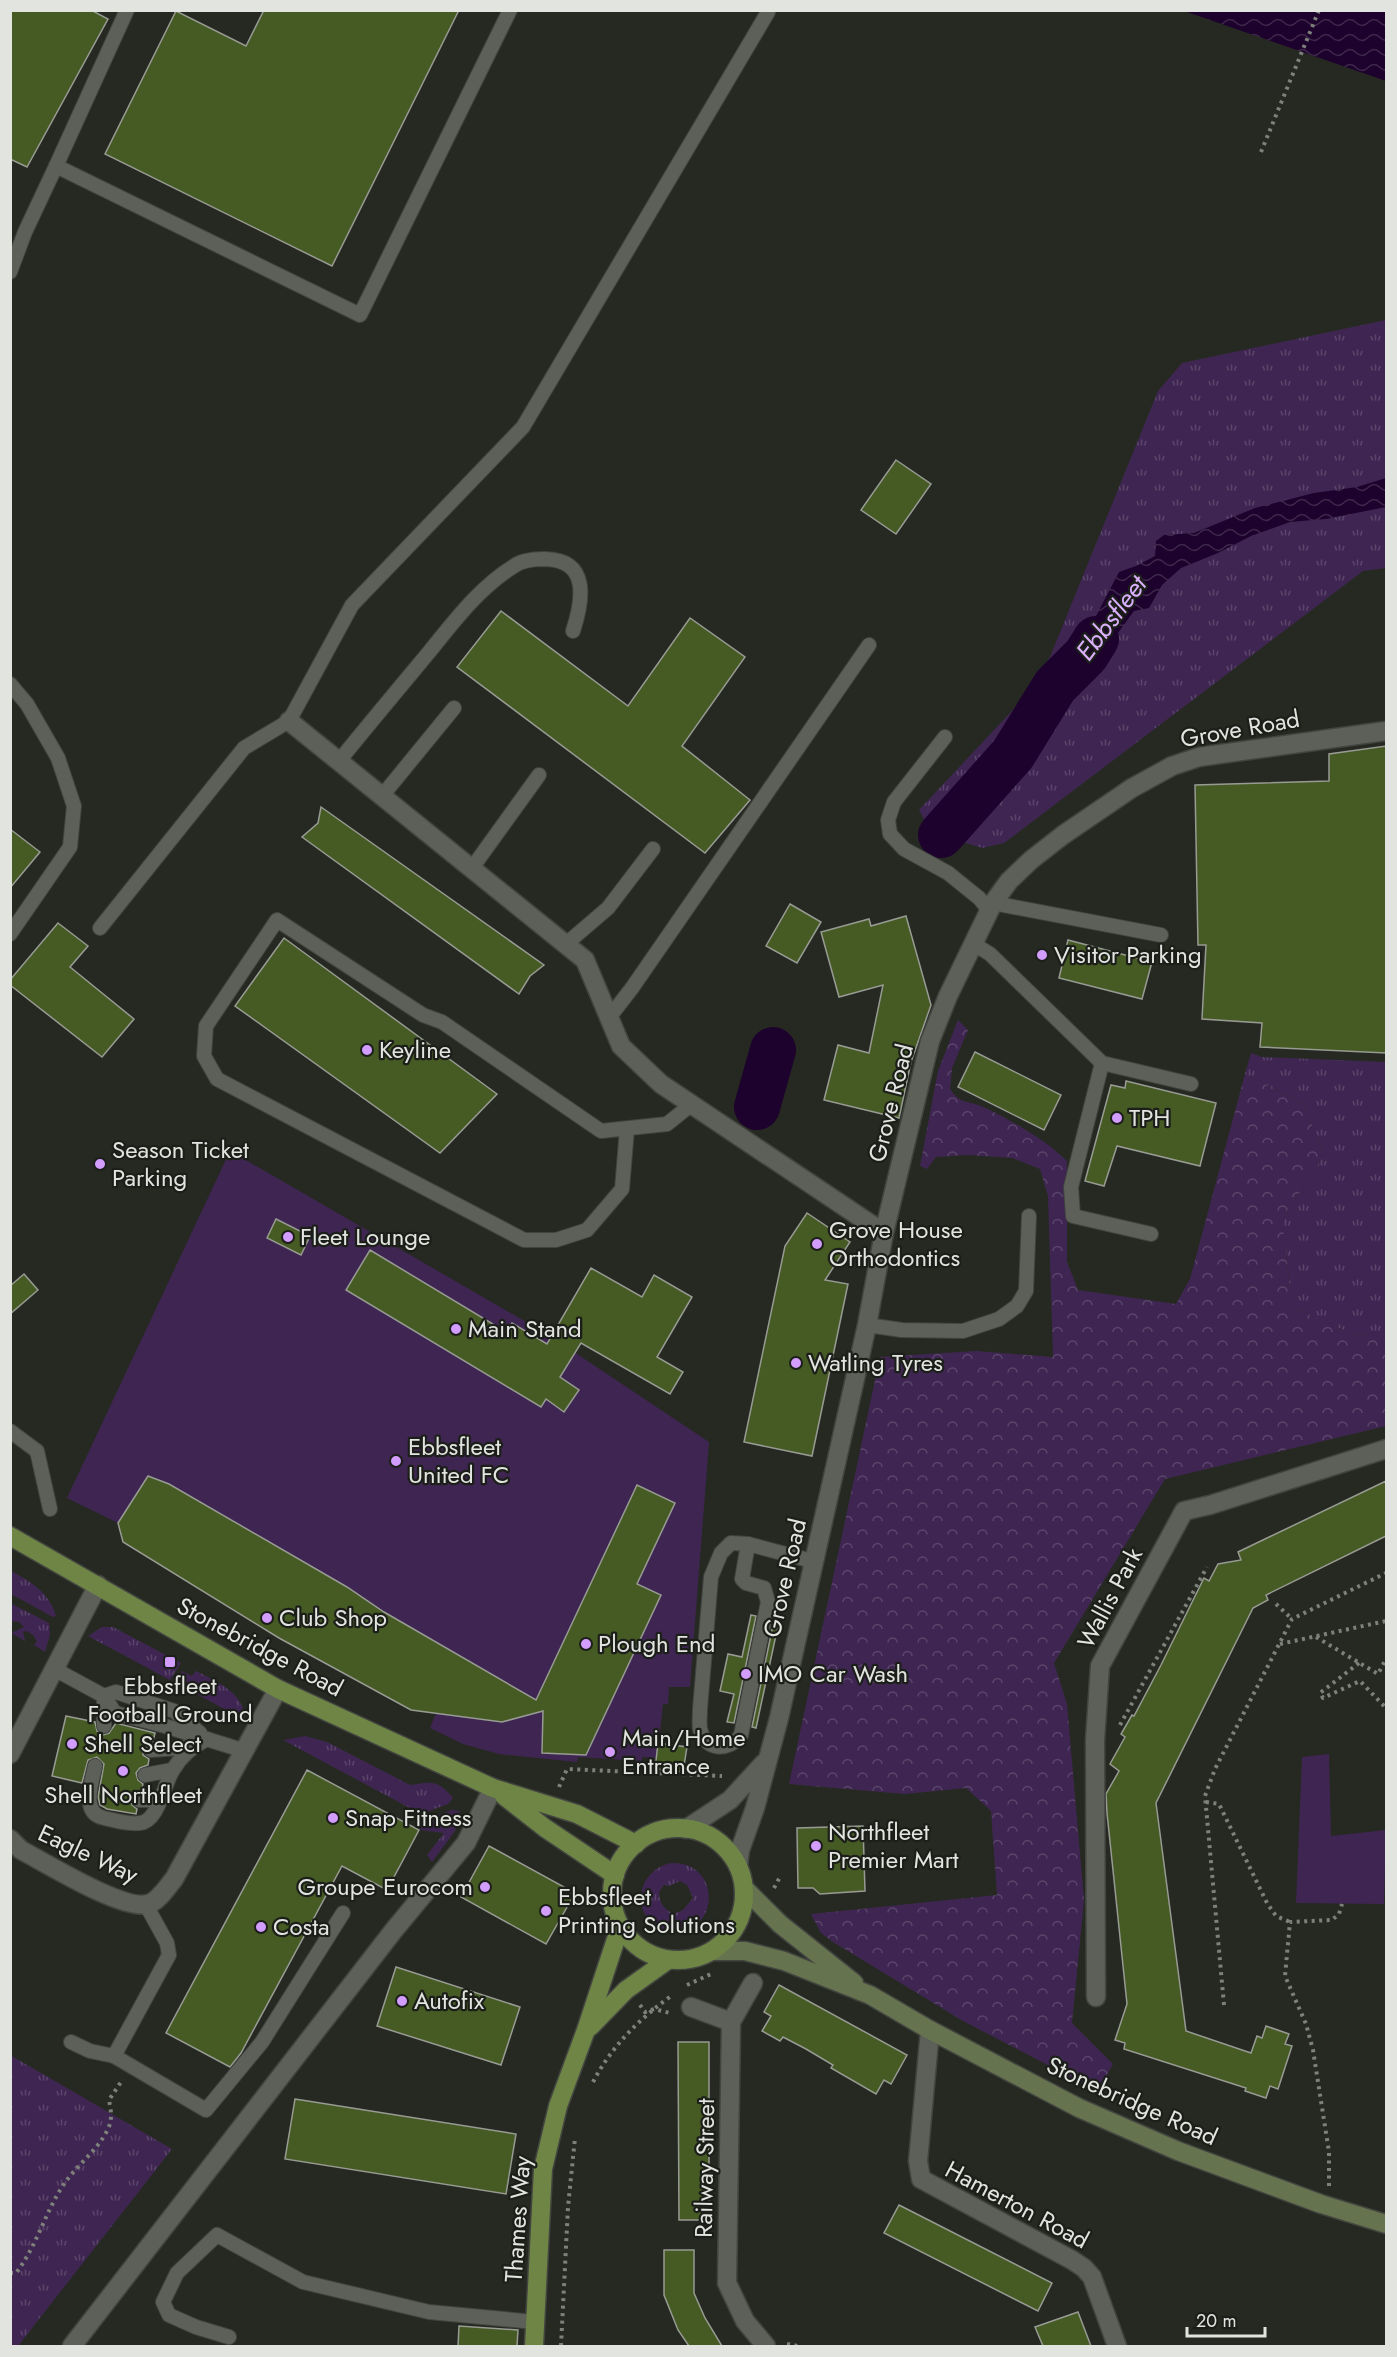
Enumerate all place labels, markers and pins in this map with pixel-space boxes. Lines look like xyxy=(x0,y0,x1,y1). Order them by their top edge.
place label: Visitor Parking xyxy=(1054,937,1202,972)
marker: Visitor Parking xyxy=(1035,948,1049,962)
place label: Keyline xyxy=(379,1032,451,1067)
marker: Keyline xyxy=(360,1043,374,1057)
place label: TPH xyxy=(1129,1100,1170,1135)
marker: TPH xyxy=(1110,1111,1124,1125)
place label: Season Ticket Parking xyxy=(112,1132,249,1195)
marker: Season Ticket Parking xyxy=(93,1157,107,1171)
place label: Grove House Orthodontics xyxy=(829,1212,963,1275)
place label: Fleet Lounge xyxy=(300,1219,430,1254)
marker: Fleet Lounge xyxy=(281,1230,295,1244)
marker: Grove House Orthodontics xyxy=(810,1237,824,1251)
place label: Main Stand xyxy=(468,1311,582,1346)
marker: Main Stand xyxy=(449,1322,463,1336)
place label: Watling Tyres xyxy=(808,1345,943,1380)
marker: Watling Tyres xyxy=(789,1356,803,1370)
place label: Ebbsfleet United FC xyxy=(408,1429,509,1492)
marker: Ebbsfleet United FC xyxy=(389,1454,403,1468)
place label: Club Shop xyxy=(279,1600,387,1635)
marker: Club Shop xyxy=(260,1611,274,1625)
place label: Plough End xyxy=(598,1626,715,1661)
marker: Plough End xyxy=(579,1637,593,1651)
marker: Ebbsfleet Football Ground xyxy=(163,1655,177,1669)
place label: IMO Car Wash xyxy=(758,1656,908,1691)
marker: IMO Car Wash xyxy=(739,1667,753,1681)
place label: Ebbsfleet Football Ground xyxy=(87,1668,253,1731)
place label: Main/Home Entrance xyxy=(622,1720,746,1783)
place label: Shell Select xyxy=(84,1726,201,1761)
marker: Shell Select xyxy=(65,1737,79,1751)
marker: Main/Home Entrance xyxy=(603,1745,617,1759)
marker: Shell Northfleet xyxy=(116,1764,130,1778)
place label: Shell Northfleet xyxy=(44,1777,202,1812)
place label: Snap Fitness xyxy=(345,1800,471,1835)
marker: Snap Fitness xyxy=(326,1811,340,1825)
place label: Northfleet Premier Mart xyxy=(828,1814,959,1877)
marker: Northfleet Premier Mart xyxy=(809,1839,823,1853)
place label: Groupe Eurocom xyxy=(298,1869,473,1904)
place label: Ebbsfleet Printing Solutions xyxy=(558,1879,735,1942)
marker: Groupe Eurocom xyxy=(478,1880,492,1894)
marker: Ebbsfleet Printing Solutions xyxy=(539,1904,553,1918)
place label: Costa xyxy=(273,1909,330,1944)
marker: Costa xyxy=(254,1920,268,1934)
place label: Autofix xyxy=(414,1983,485,2018)
marker: Autofix xyxy=(395,1994,409,2008)

